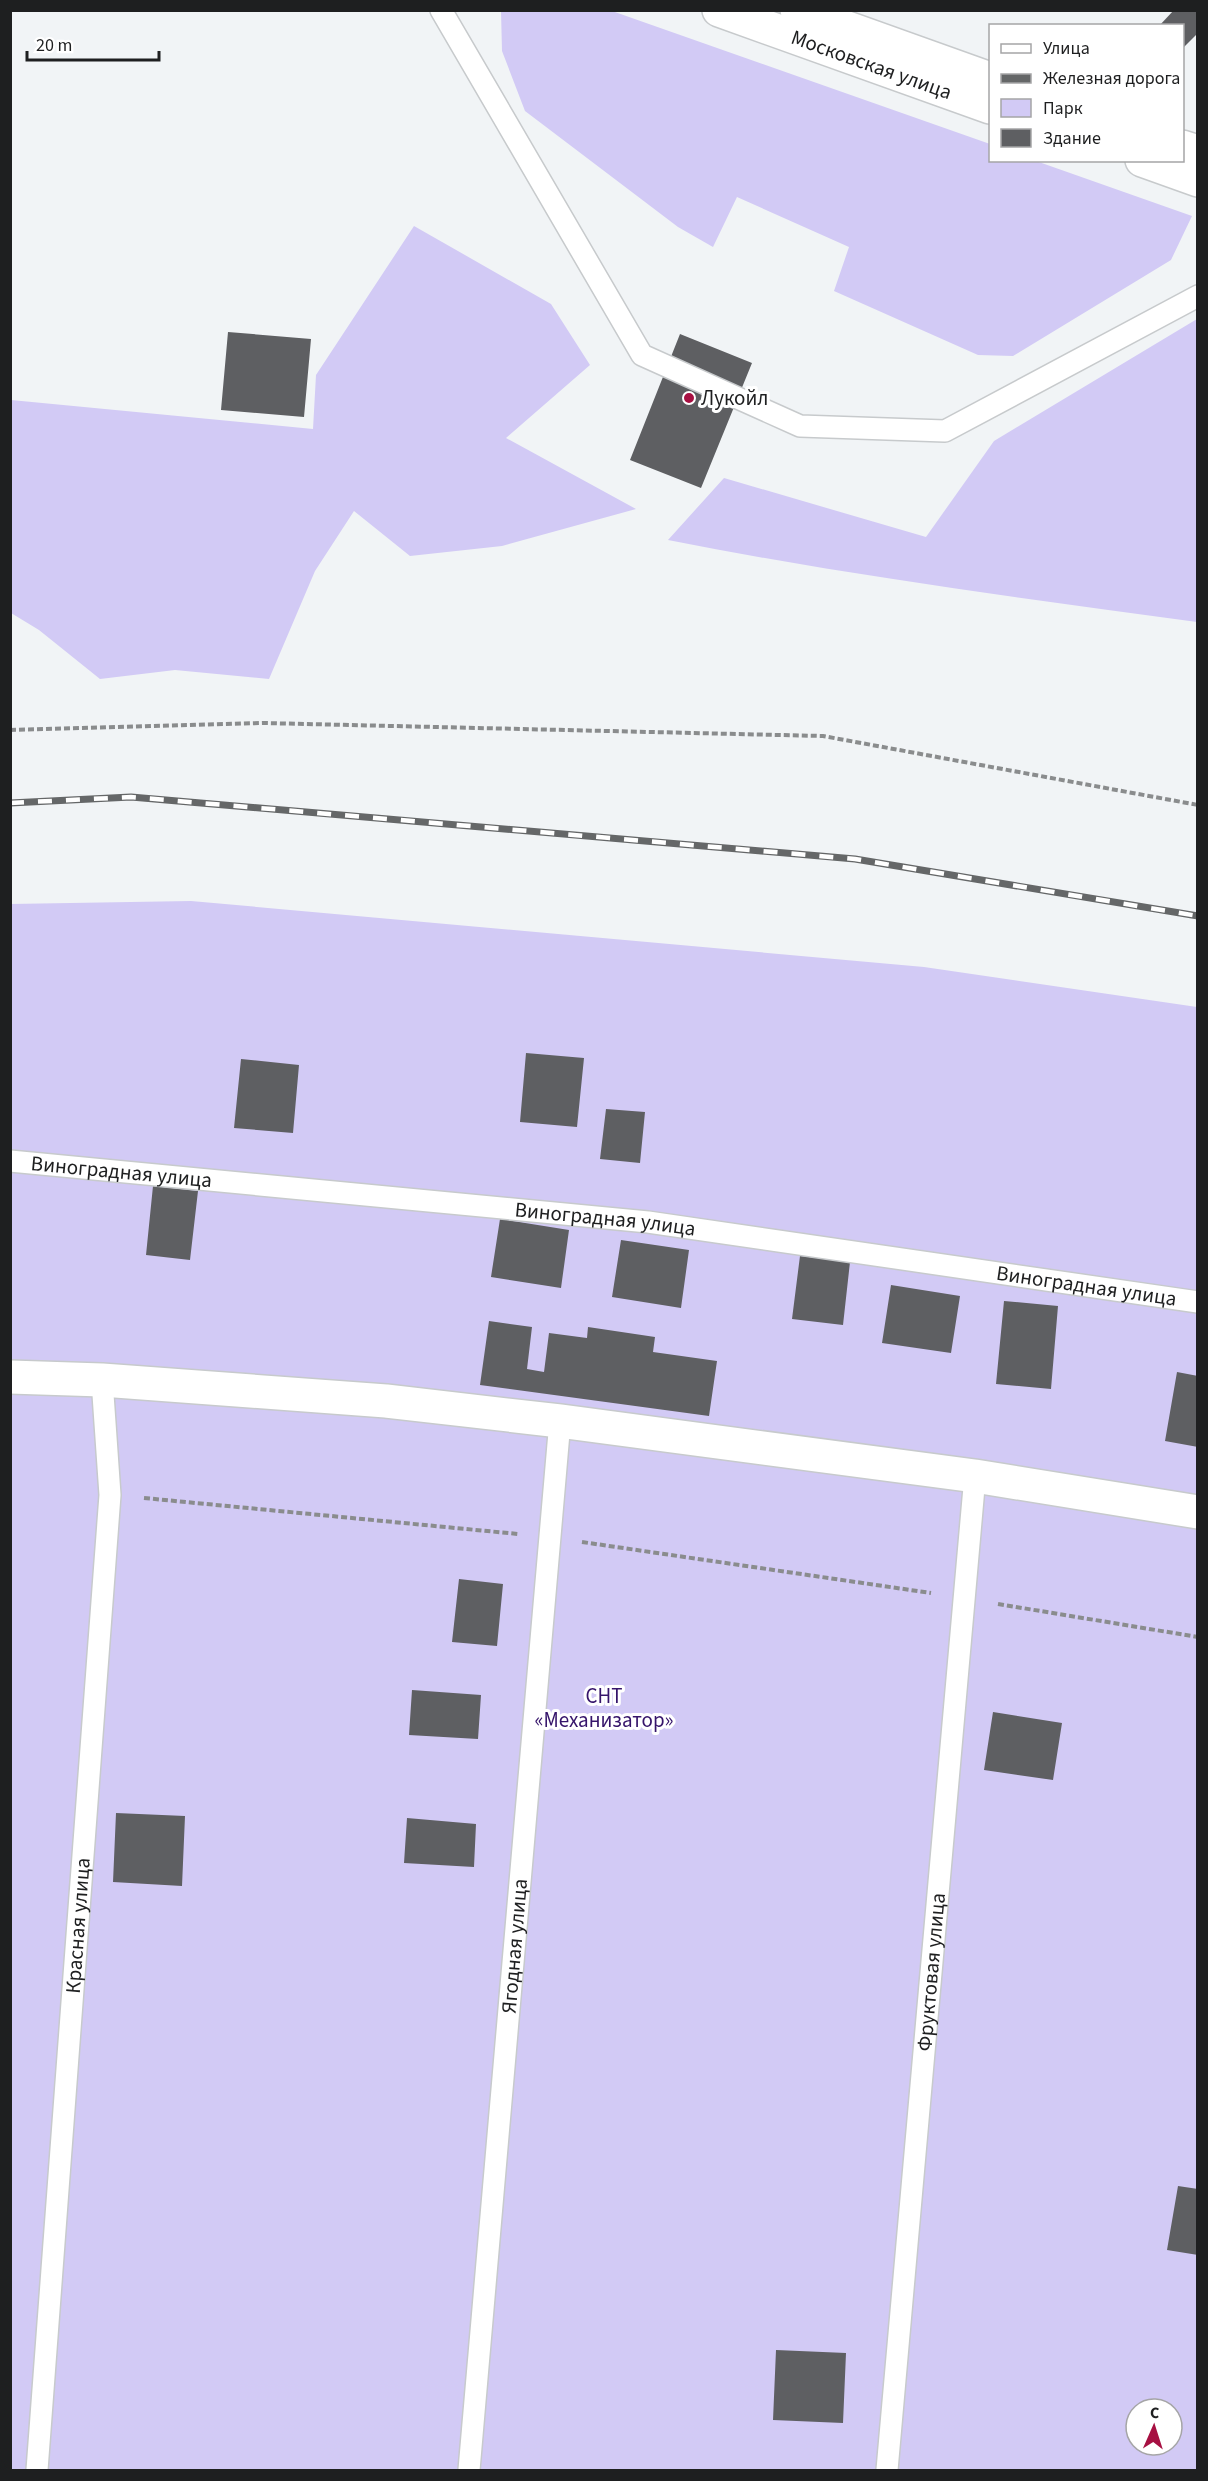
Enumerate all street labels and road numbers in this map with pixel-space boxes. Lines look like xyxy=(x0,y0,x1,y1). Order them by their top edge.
street label: Московская улица xyxy=(787,22,956,107)
street label: Виноградная улица xyxy=(30,1148,213,1195)
street label: Виноградная улица xyxy=(513,1194,698,1244)
street label: Виноградная улица xyxy=(994,1258,1179,1314)
street label: Красная улица xyxy=(58,1856,98,1995)
street label: Ягодная улица xyxy=(494,1877,535,2015)
street label: Фруктовая улица xyxy=(909,1891,953,2052)

